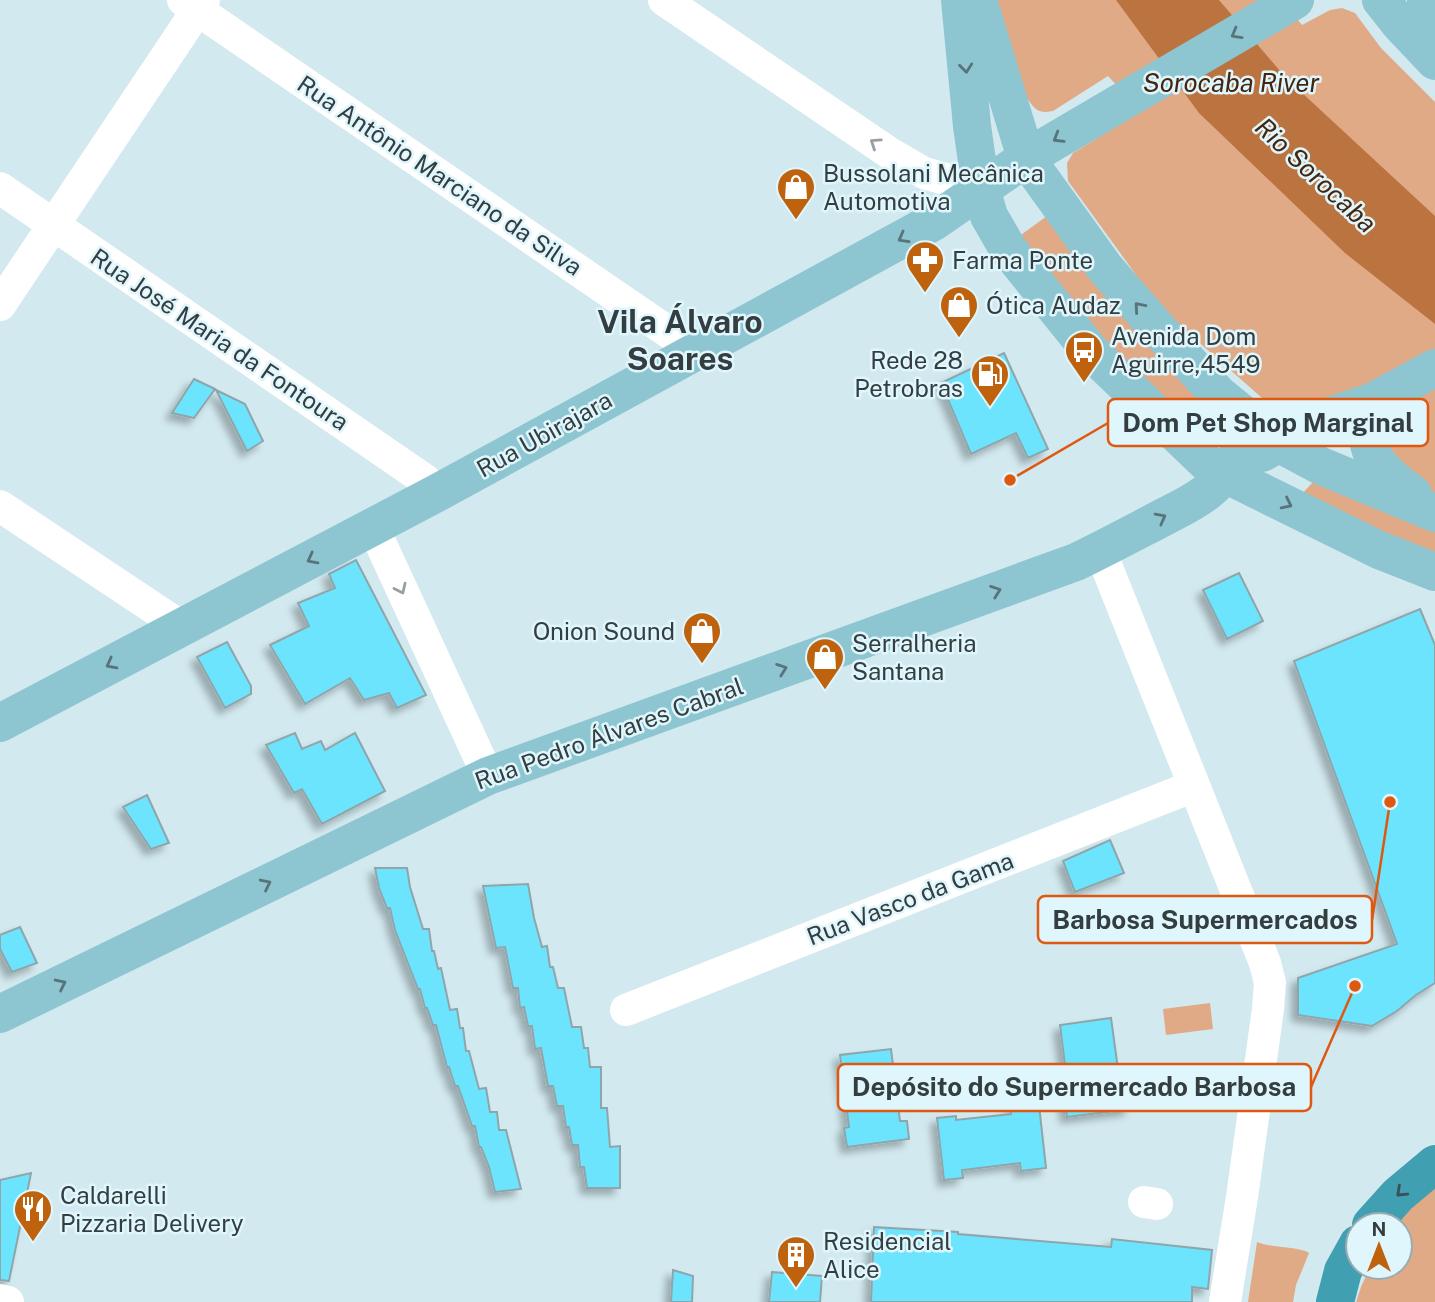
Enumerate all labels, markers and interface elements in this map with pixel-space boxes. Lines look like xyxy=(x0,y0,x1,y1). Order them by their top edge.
one-way arrow xyxy=(1231,26,1244,39)
one-way arrow xyxy=(959,62,974,74)
water label: Sorocaba River xyxy=(1143,67,1319,98)
street label: Rua Antônio Marciano da Silva xyxy=(292,69,588,281)
water label: Rio Sorocaba xyxy=(1249,111,1383,239)
one-way arrow xyxy=(1053,129,1066,142)
one-way arrow xyxy=(869,138,882,151)
place label: Bussolani Mecânica Automotiva xyxy=(823,159,1044,215)
shop icon: Bussolani Mecânica Automotiva xyxy=(775,166,817,221)
one-way arrow xyxy=(898,230,910,244)
pharmacy icon: Farma Ponte xyxy=(904,239,946,294)
street label: Rua José Maria da Fontoura xyxy=(86,242,354,436)
place label: Farma Ponte xyxy=(952,246,1093,274)
shop icon: Ótica Audaz xyxy=(938,284,980,339)
place label: Ótica Audaz xyxy=(986,291,1121,319)
one-way arrow xyxy=(1135,302,1147,315)
district label: Vila Álvaro Soares xyxy=(597,303,763,377)
place label: Avenida Dom Aguirre,4549 xyxy=(1111,322,1261,378)
bus stop icon: Avenida Dom Aguirre,4549 xyxy=(1063,329,1105,384)
place label: Rede 28 Petrobras xyxy=(854,346,963,402)
fuel station icon: Rede 28 Petrobras xyxy=(969,353,1011,408)
street label: Rua Ubirajara xyxy=(471,385,617,483)
callout: Dom Pet Shop Marginal xyxy=(1108,399,1428,446)
text: Dom Pet Shop Marginal xyxy=(1122,407,1414,438)
one-way arrow xyxy=(1280,496,1292,510)
one-way arrow xyxy=(1153,513,1166,527)
one-way arrow xyxy=(307,550,319,564)
one-way arrow xyxy=(393,582,407,594)
one-way arrow xyxy=(990,586,1002,600)
shop icon: Onion Sound xyxy=(681,610,723,665)
place label: Onion Sound xyxy=(533,617,675,645)
place label: Serralheria Santana xyxy=(852,629,976,685)
shop icon: Serralheria Santana xyxy=(804,636,846,691)
one-way arrow xyxy=(106,656,118,670)
one-way arrow xyxy=(776,663,788,677)
street label: Rua Pedro Álvares Cabral xyxy=(471,671,747,795)
street label: Rua Vasco da Gama xyxy=(803,846,1017,950)
one-way arrow xyxy=(259,878,271,892)
callout: Barbosa Supermercados xyxy=(1038,896,1372,943)
text: Barbosa Supermercados xyxy=(1052,904,1358,935)
one-way arrow xyxy=(54,978,66,992)
callout: Depósito do Supermercado Barbosa xyxy=(838,1064,1311,1111)
text: Depósito do Supermercado Barbosa xyxy=(852,1071,1296,1102)
place label: Caldarelli Pizzaria Delivery xyxy=(60,1181,244,1237)
one-way arrow xyxy=(1396,1184,1409,1197)
restaurant icon: Caldarelli Pizzaria Delivery xyxy=(12,1188,54,1243)
north arrow xyxy=(1344,1211,1414,1281)
text: N xyxy=(1372,1218,1386,1240)
place label: Residencial Alice xyxy=(823,1227,952,1283)
building icon: Residencial Alice xyxy=(775,1234,817,1289)

